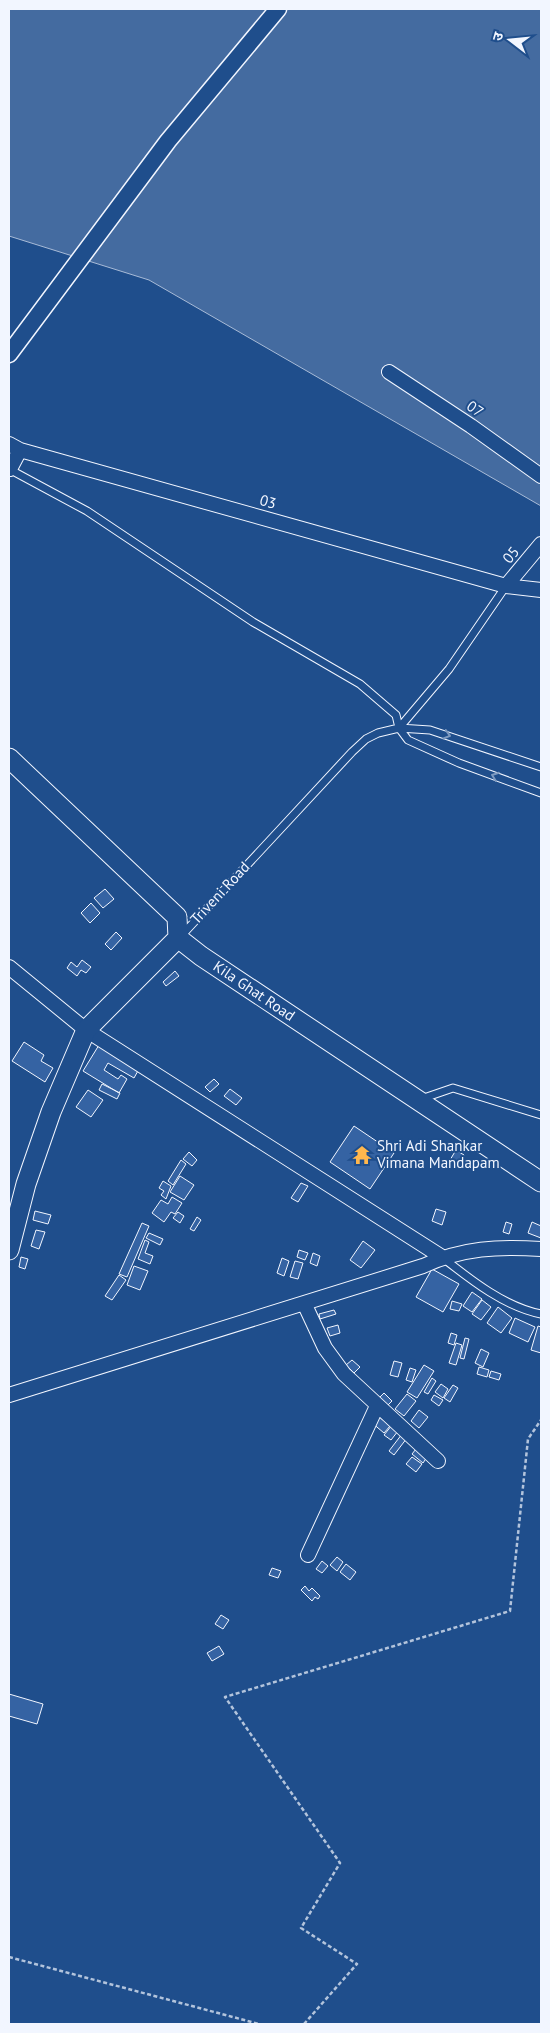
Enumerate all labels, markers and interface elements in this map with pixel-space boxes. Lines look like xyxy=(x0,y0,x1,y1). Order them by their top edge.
north arrow xyxy=(485,15,535,65)
text: उ xyxy=(488,29,508,43)
street label: 07 xyxy=(463,396,487,421)
street label: 03 xyxy=(258,490,279,513)
street label: 05 xyxy=(498,542,523,567)
one-way arrow xyxy=(443,729,452,740)
one-way arrow xyxy=(492,772,500,782)
street label: Triveni Road xyxy=(186,857,253,928)
street label: Kila Ghat Road xyxy=(210,956,299,1025)
place label: Shri Adi Shankar Vimana Mandapam xyxy=(376,1136,500,1172)
temple icon: Shri Adi Shankar Vimana Mandapam xyxy=(351,1144,373,1166)

